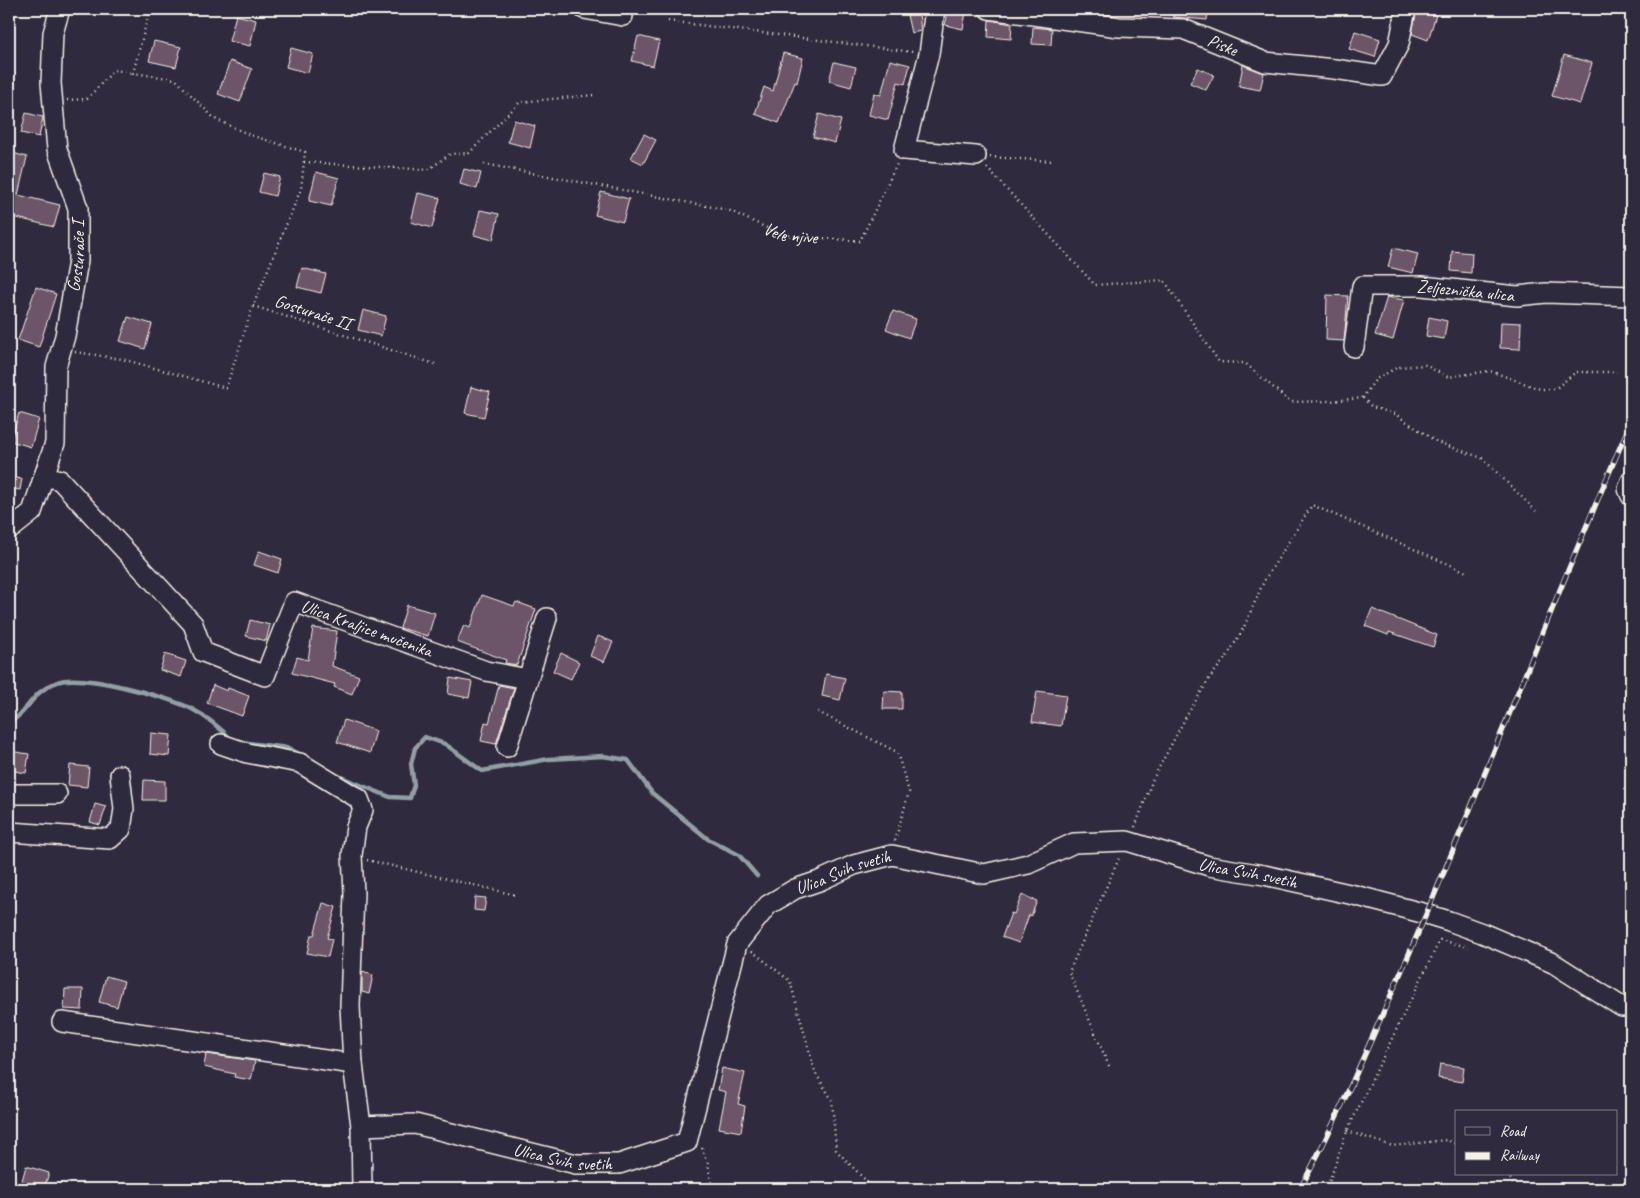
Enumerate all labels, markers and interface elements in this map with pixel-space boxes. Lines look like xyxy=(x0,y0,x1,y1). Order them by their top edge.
street label: Piske xyxy=(1204,29,1242,61)
street label: Gosturače I xyxy=(62,217,90,293)
street label: Vele njive xyxy=(760,217,819,249)
street label: Željeznička ulica xyxy=(1416,275,1516,307)
street label: Gosturače II xyxy=(272,289,358,336)
street label: Ulica Kraljice mučenika xyxy=(298,594,437,662)
street label: Ulica Svih svetih xyxy=(793,845,894,899)
street label: Ulica Svih svetih xyxy=(1196,852,1300,893)
legend xyxy=(1455,1110,1618,1176)
text: Road xyxy=(1500,1122,1527,1141)
street label: Ulica Svih svetih xyxy=(511,1138,613,1175)
text: Railway xyxy=(1500,1146,1541,1165)

